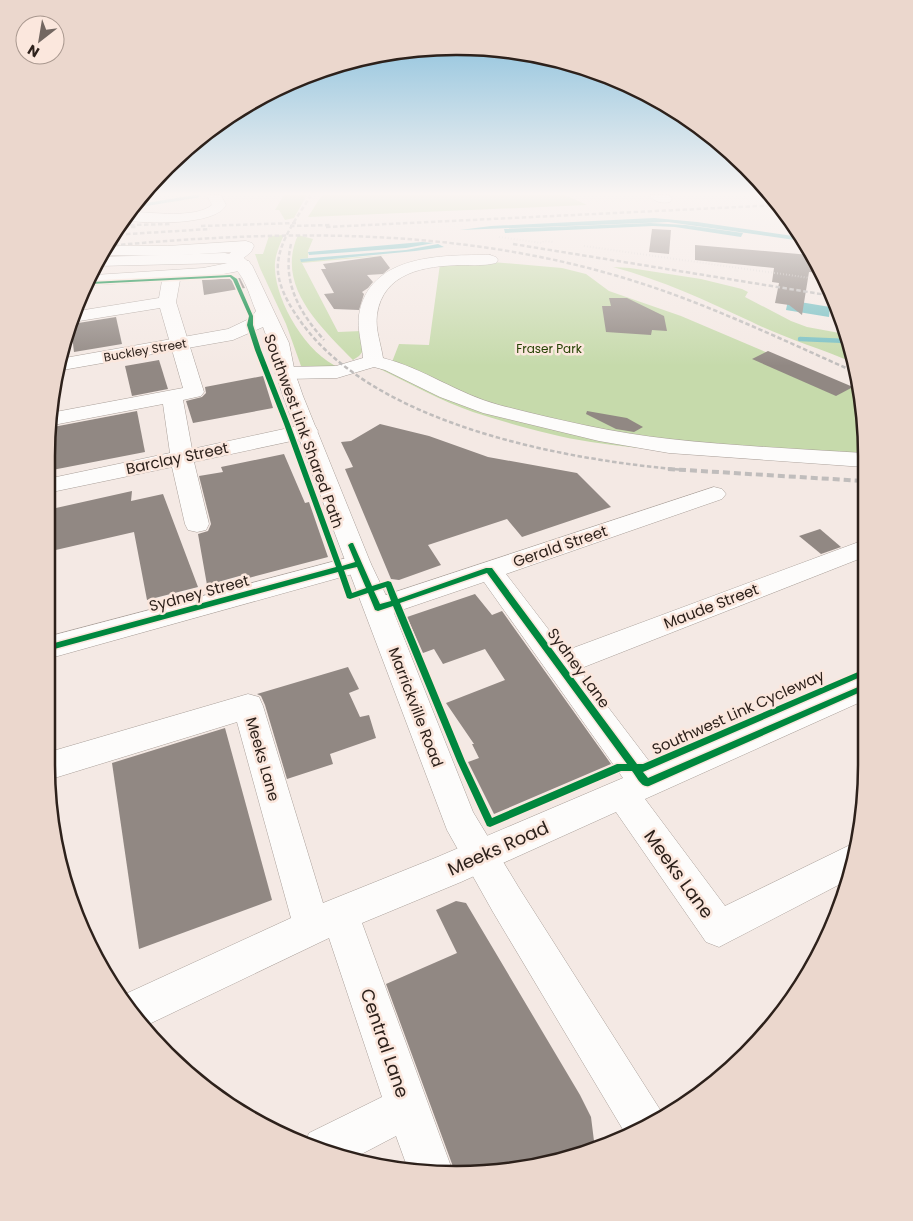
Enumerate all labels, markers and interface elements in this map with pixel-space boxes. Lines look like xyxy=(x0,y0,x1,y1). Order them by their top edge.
north arrow xyxy=(15,15,65,65)
text: N xyxy=(24,40,43,62)
street label: Southwest Link Shared Path xyxy=(259,331,349,531)
street label: Buckley Street xyxy=(102,334,188,366)
park label: Fraser Park xyxy=(516,340,583,357)
street label: Barclay Street xyxy=(124,437,230,479)
street label: Gerald Street xyxy=(510,520,610,572)
street label: Sydney Street xyxy=(147,570,251,616)
street label: Maude Street xyxy=(661,578,761,634)
street label: Sydney Lane xyxy=(543,624,615,712)
street label: Marrickville Road xyxy=(384,644,448,770)
street label: Southwest Link Cycleway xyxy=(649,664,828,760)
street label: Meeks Lane xyxy=(241,714,285,804)
street label: Meeks Road xyxy=(444,815,552,881)
street label: Meeks Lane xyxy=(638,825,720,923)
street label: Central Lane xyxy=(355,985,415,1101)

